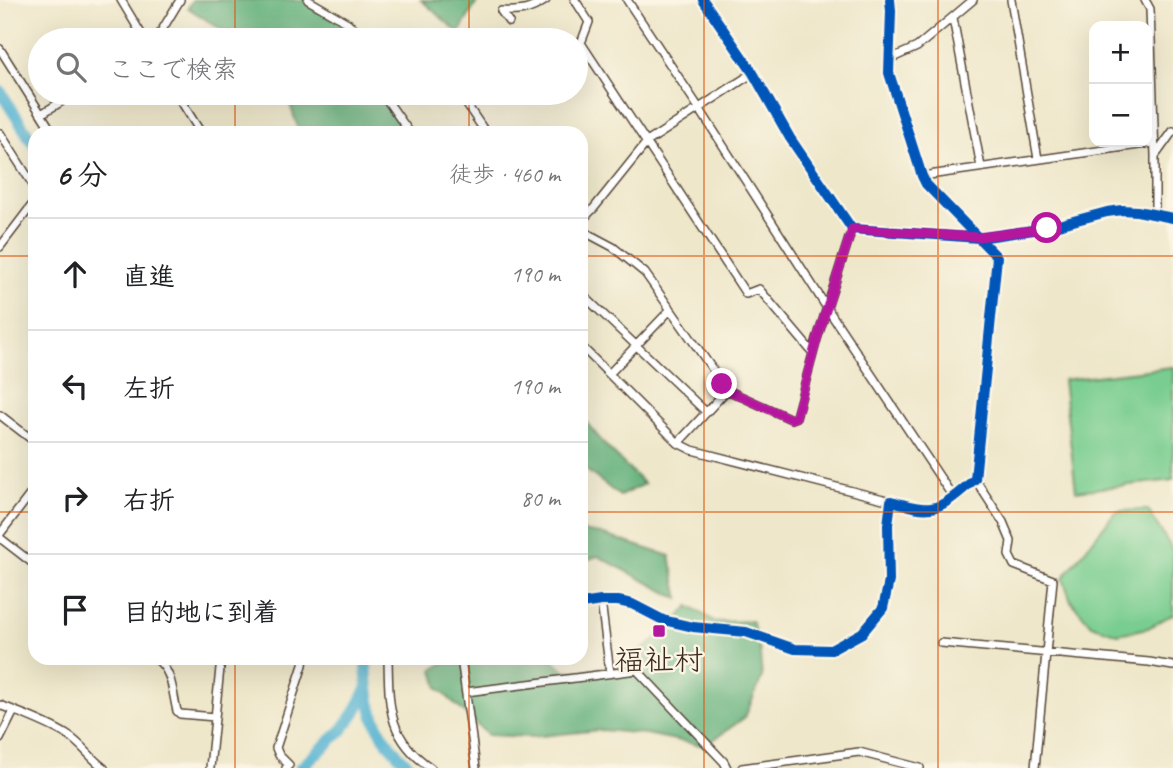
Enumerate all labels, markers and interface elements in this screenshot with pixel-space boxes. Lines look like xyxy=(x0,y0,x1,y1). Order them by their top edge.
map controls xyxy=(1089,21,1152,147)
button: + xyxy=(1089,21,1152,84)
search box xyxy=(28,28,588,105)
icon: search xyxy=(52,48,90,86)
text: ここで検索 xyxy=(108,53,238,86)
button: − xyxy=(1089,84,1152,147)
text: 6 分 xyxy=(56,156,107,194)
text: 徒歩 · 460 m xyxy=(449,160,560,189)
route start xyxy=(1031,212,1062,243)
icon: ahead xyxy=(56,255,94,293)
text: 直進 xyxy=(123,260,175,293)
text: 190 m xyxy=(511,260,560,289)
icon: left xyxy=(56,367,94,405)
route end xyxy=(706,368,737,399)
text: 左折 xyxy=(123,372,175,405)
text: 190 m xyxy=(511,372,560,401)
icon: right xyxy=(56,479,94,517)
text: 右折 xyxy=(123,484,175,517)
text: 80 m xyxy=(521,484,560,513)
icon: arrive xyxy=(56,591,94,629)
text: 目的地に到着 xyxy=(123,596,279,629)
marker: 福祉村 xyxy=(651,623,667,639)
place label: 福祉村 xyxy=(614,641,704,679)

